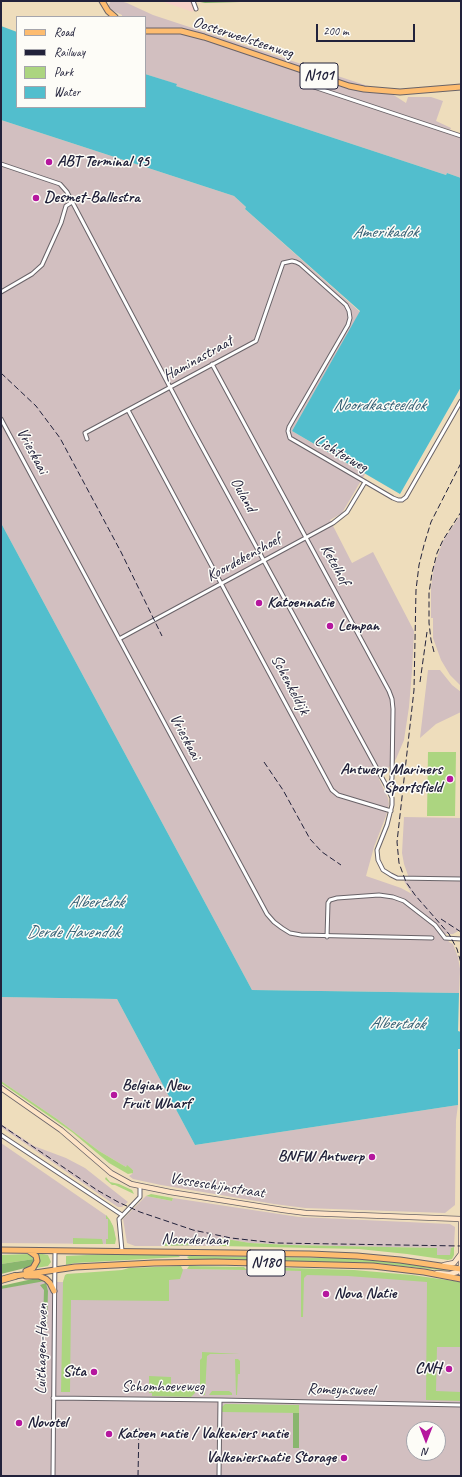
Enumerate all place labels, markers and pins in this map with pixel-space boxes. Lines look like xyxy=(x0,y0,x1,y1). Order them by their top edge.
place label: ABT Terminal 95 xyxy=(57,152,149,172)
marker: ABT Terminal 95 xyxy=(44,157,54,167)
place label: Desmet-Ballestra xyxy=(44,188,140,208)
marker: Desmet-Ballestra xyxy=(31,193,41,203)
place label: Katoennatie xyxy=(267,593,334,613)
marker: Katoennatie xyxy=(254,598,264,608)
place label: Lempan xyxy=(338,616,379,636)
marker: Lempan xyxy=(325,621,335,631)
place label: Antwerp Mariners Sportsfield xyxy=(340,760,442,798)
marker: Antwerp Mariners Sportsfield xyxy=(445,774,455,784)
place label: Belgian New Fruit Wharf xyxy=(122,1076,191,1114)
marker: Belgian New Fruit Wharf xyxy=(109,1090,119,1100)
place label: BNFW Antwerp xyxy=(278,1147,364,1167)
marker: BNFW Antwerp xyxy=(367,1152,377,1162)
place label: Nova Natie xyxy=(334,1284,396,1304)
marker: Nova Natie xyxy=(321,1289,331,1299)
place label: CNH xyxy=(415,1359,441,1379)
place label: Sita xyxy=(63,1362,86,1382)
marker: CNH xyxy=(444,1364,454,1374)
marker: Sita xyxy=(89,1367,99,1377)
place label: Novotel xyxy=(27,1413,67,1433)
marker: Novotel xyxy=(14,1418,24,1428)
place label: Katoen natie / Valkeniers natie xyxy=(117,1424,288,1444)
marker: Katoen natie / Valkeniers natie xyxy=(104,1429,114,1439)
place label: Valkeniersnatie Storage xyxy=(206,1448,336,1468)
marker: Valkeniersnatie Storage xyxy=(339,1453,349,1463)

